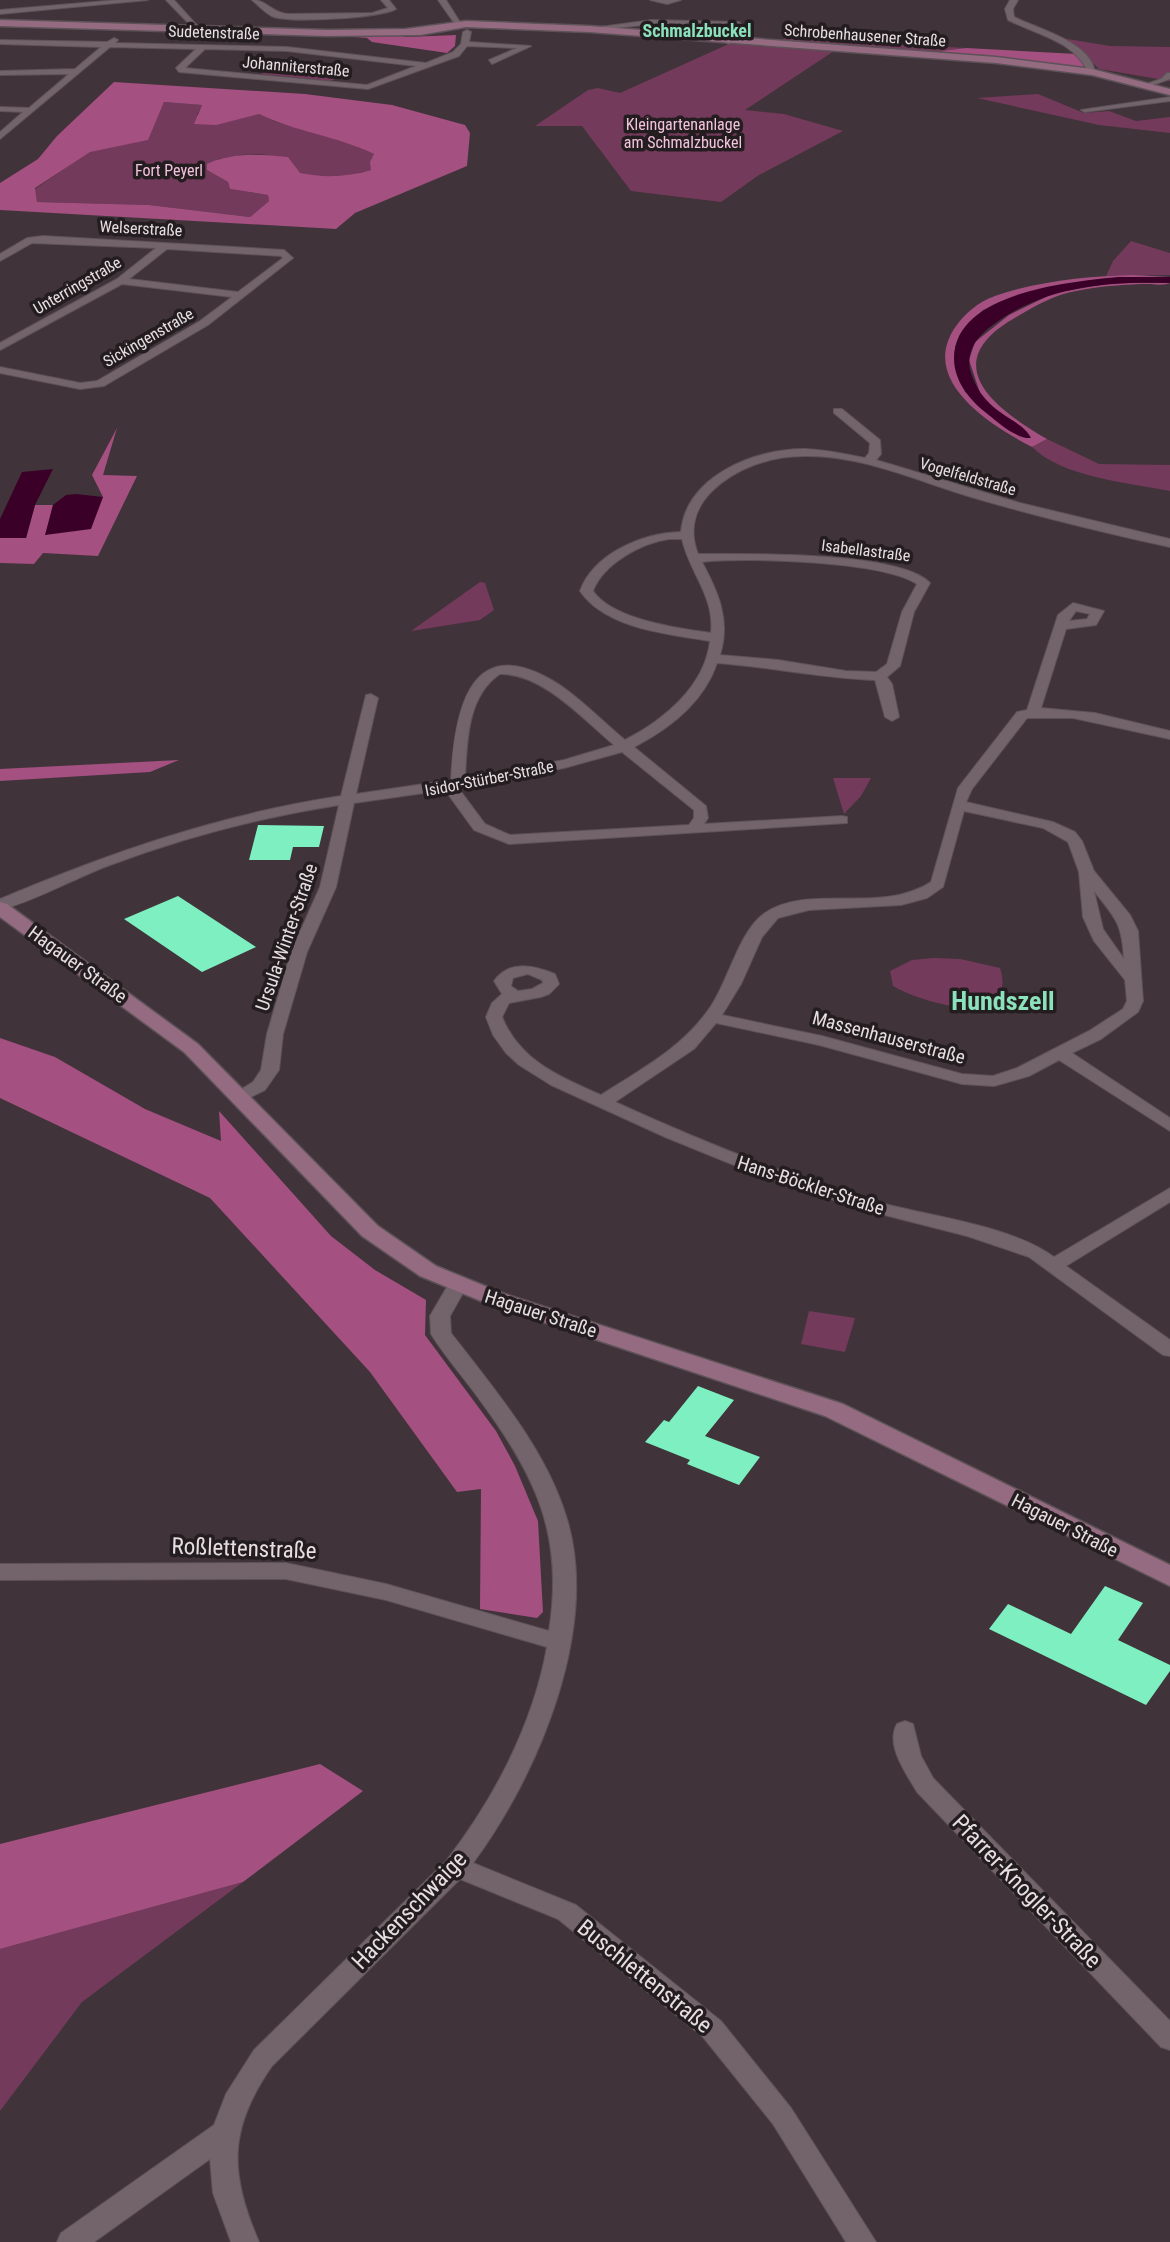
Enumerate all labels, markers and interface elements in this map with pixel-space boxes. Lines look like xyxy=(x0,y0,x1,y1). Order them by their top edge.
district label: Schmalzbuckel xyxy=(643,20,751,41)
street label: Schrobenhausener Straße xyxy=(783,20,947,51)
street label: Sudetenstraße xyxy=(168,21,260,44)
street label: Johanniterstraße xyxy=(242,52,350,81)
park label: Kleingartenanlage am Schmalzbuckel xyxy=(624,115,742,152)
park label: Fort Peyerl xyxy=(135,161,203,180)
street label: Welserstraße xyxy=(99,217,183,240)
street label: Unterringstraße xyxy=(30,253,124,318)
street label: Sickingenstraße xyxy=(100,304,197,371)
street label: Vogelfeldstraße xyxy=(917,454,1018,499)
street label: Isabellastraße xyxy=(820,536,911,565)
street label: Isidor-Stürber-Straße xyxy=(423,757,555,800)
street label: Ursula-Winter-Straße xyxy=(250,860,323,1014)
street label: Hagauer Straße xyxy=(24,921,132,1008)
district label: Hundszell xyxy=(951,986,1055,1016)
street label: Massenhauserstraße xyxy=(810,1006,968,1069)
street label: Hans-Böckler-Straße xyxy=(734,1151,887,1220)
street label: Hagauer Straße xyxy=(482,1285,600,1342)
street label: Hagauer Straße xyxy=(1008,1489,1122,1562)
street label: Roßlettenstraße xyxy=(171,1532,317,1565)
street label: Pfarrer-Knogler-Straße xyxy=(947,1809,1107,1974)
street label: Hackenschwaige xyxy=(346,1846,472,1975)
street label: Buschlettenstraße xyxy=(572,1914,717,2039)

